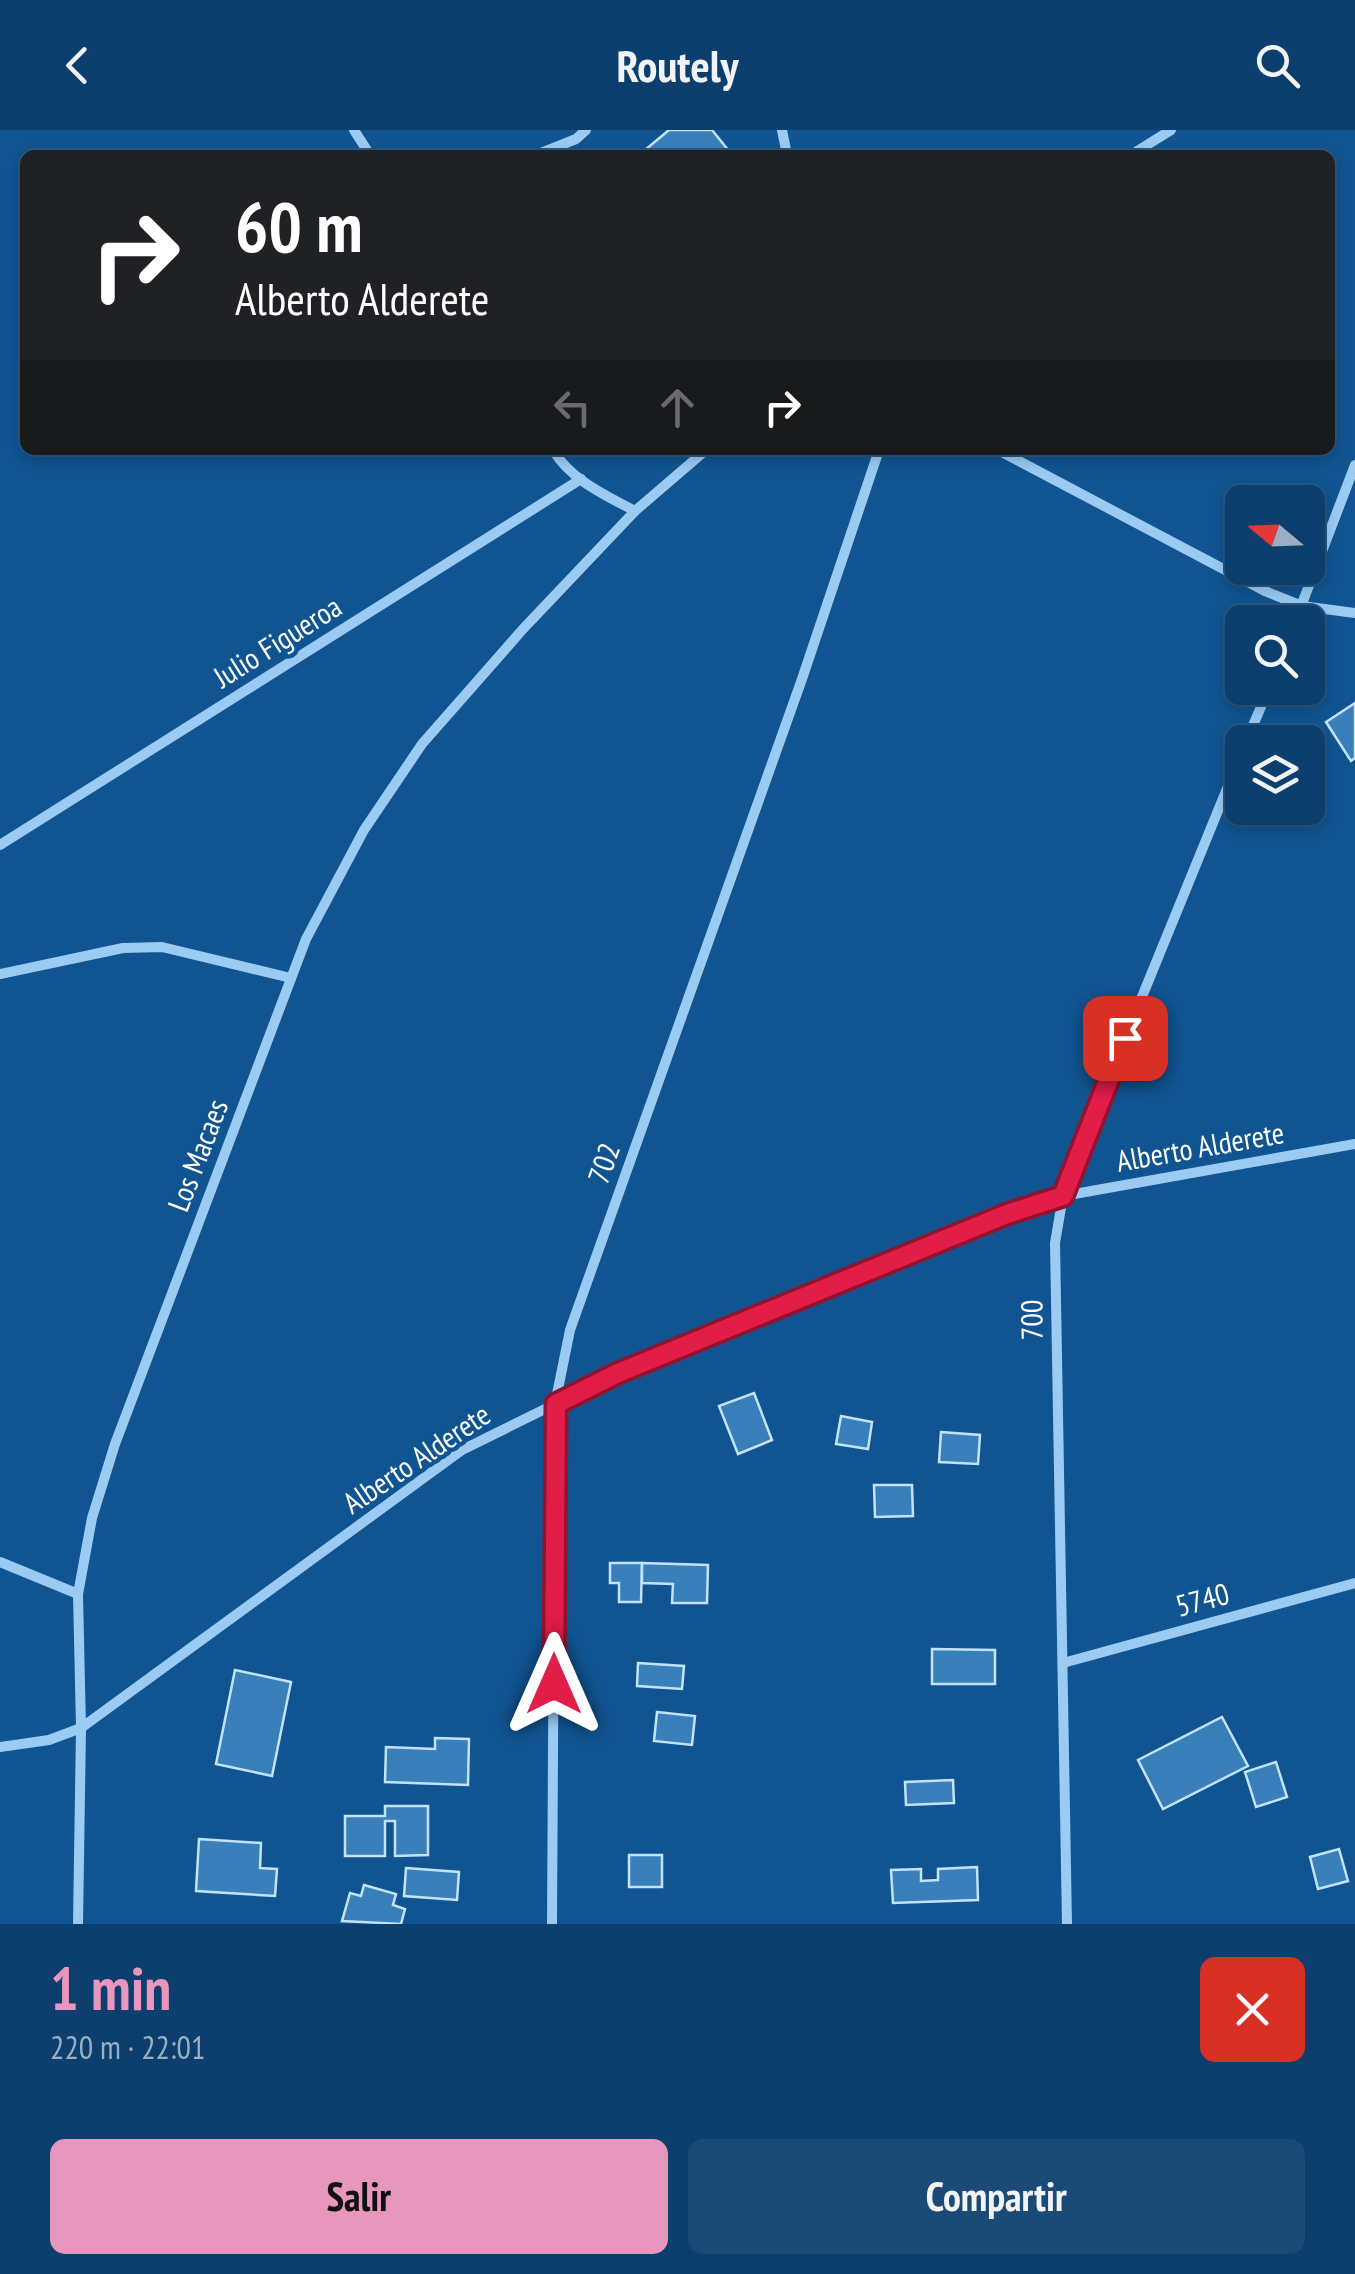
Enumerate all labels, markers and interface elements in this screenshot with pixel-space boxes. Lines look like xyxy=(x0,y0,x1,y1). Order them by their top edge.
text: Routely xyxy=(616,36,739,94)
icon: back xyxy=(50,38,105,93)
icon: search xyxy=(1250,38,1305,93)
text: 60 m xyxy=(235,181,363,271)
icon: right xyxy=(70,190,200,320)
text: Alberto Alderete xyxy=(235,269,489,327)
icon: left xyxy=(545,380,600,435)
icon: ahead xyxy=(650,380,705,435)
icon: right xyxy=(755,380,810,435)
north arrow xyxy=(1225,485,1325,585)
map controls xyxy=(1225,485,1325,825)
street label: Julio Figueroa xyxy=(205,586,348,696)
button: search xyxy=(1225,605,1325,705)
button: layers xyxy=(1225,725,1325,825)
pin xyxy=(1083,996,1168,1081)
icon: arrive xyxy=(1098,1011,1153,1066)
street label: Los Macaes xyxy=(158,1093,236,1217)
street label: Alberto Alderete xyxy=(1113,1112,1287,1180)
street label: 702 xyxy=(578,1137,628,1189)
street label: 700 xyxy=(1011,1299,1051,1341)
street label: Alberto Alderete xyxy=(335,1394,497,1522)
street label: 5740 xyxy=(1171,1573,1233,1625)
position arrow xyxy=(502,1632,606,1736)
text: 1 min xyxy=(50,1949,171,2027)
button: close xyxy=(1200,1957,1305,2062)
text: 220 m · 22:01 xyxy=(50,2026,205,2068)
button: Salir xyxy=(50,2139,668,2254)
button: Compartir xyxy=(688,2139,1305,2254)

